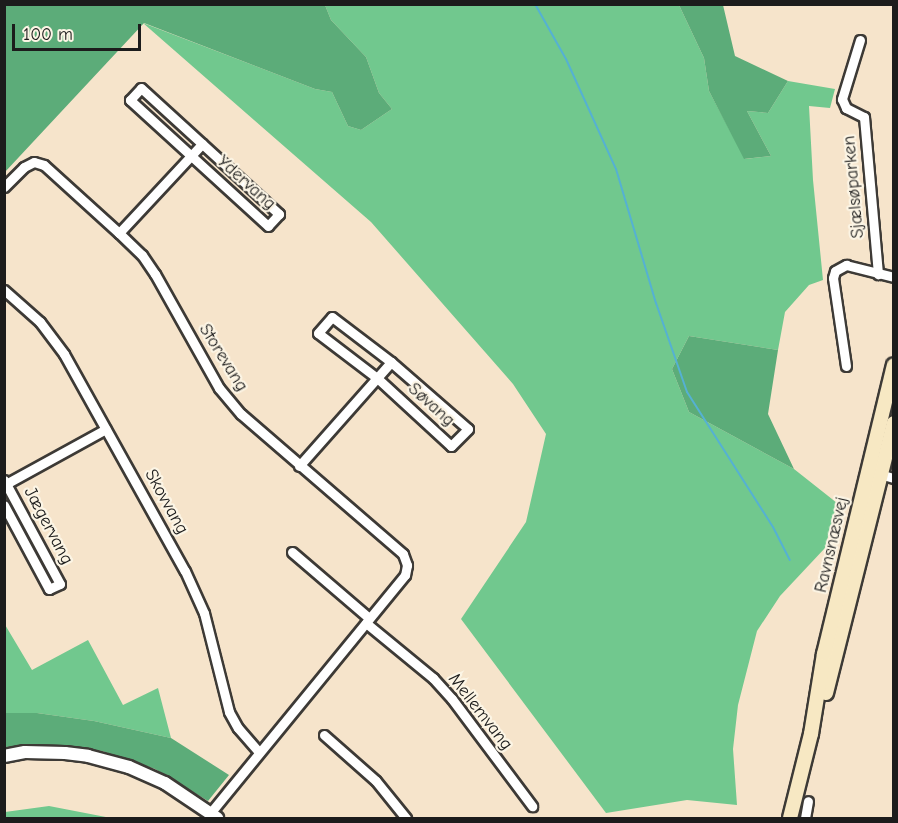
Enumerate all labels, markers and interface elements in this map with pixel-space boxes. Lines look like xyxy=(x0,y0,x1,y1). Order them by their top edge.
scale bar xyxy=(15,12,144,50)
text: 100 m xyxy=(23,24,73,45)
street label: Sjælsøparken xyxy=(839,135,869,239)
street label: Ydervang xyxy=(212,151,280,215)
street label: Storevang xyxy=(194,320,252,396)
street label: Søvang xyxy=(403,379,459,431)
street label: Skovvang xyxy=(139,466,193,538)
street label: Jægervang xyxy=(19,484,77,568)
street label: Ravnsnæsvej xyxy=(811,495,853,595)
street label: Mellemvang xyxy=(443,669,517,755)

